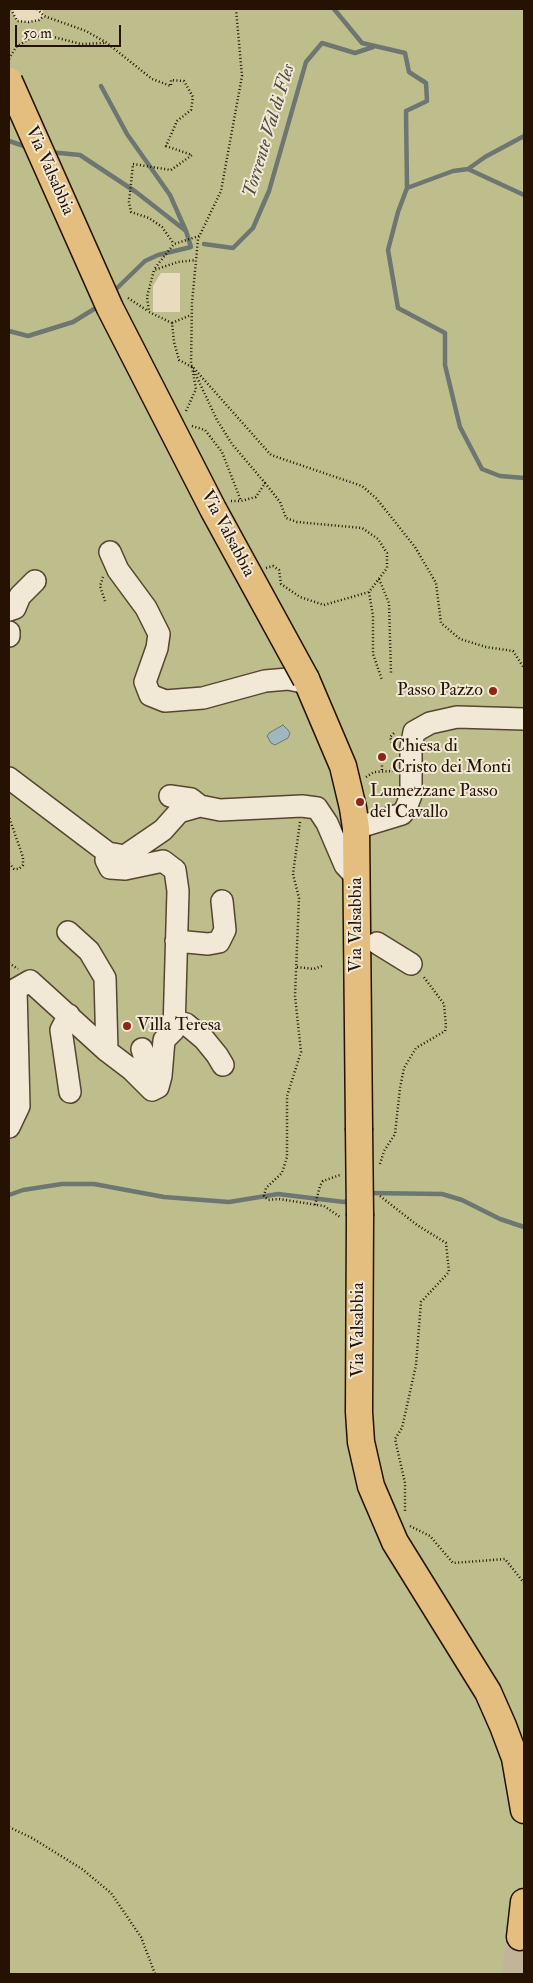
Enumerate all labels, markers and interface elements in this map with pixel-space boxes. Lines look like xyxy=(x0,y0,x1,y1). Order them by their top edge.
scale bar xyxy=(18,15,124,47)
text: 50 m xyxy=(23,24,52,43)
water label: Torrente Val di Fles xyxy=(239,62,301,200)
street label: Via Valsabbia xyxy=(20,123,78,219)
street label: Via Valsabbia xyxy=(195,487,259,581)
place label: Passo Pazzo xyxy=(397,680,483,702)
marker: Passo Pazzo xyxy=(487,685,499,697)
place label: Chiesa di Cristo dei Monti xyxy=(392,736,511,779)
marker: Chiesa di Cristo dei Monti xyxy=(376,751,388,763)
place label: Lumezzane Passo del Cavallo xyxy=(370,781,498,824)
marker: Lumezzane Passo del Cavallo xyxy=(354,796,366,808)
street label: Via Valsabbia xyxy=(346,877,368,973)
place label: Villa Teresa xyxy=(137,1015,221,1037)
marker: Villa Teresa xyxy=(121,1020,133,1032)
street label: Via Valsabbia xyxy=(348,1282,370,1378)

